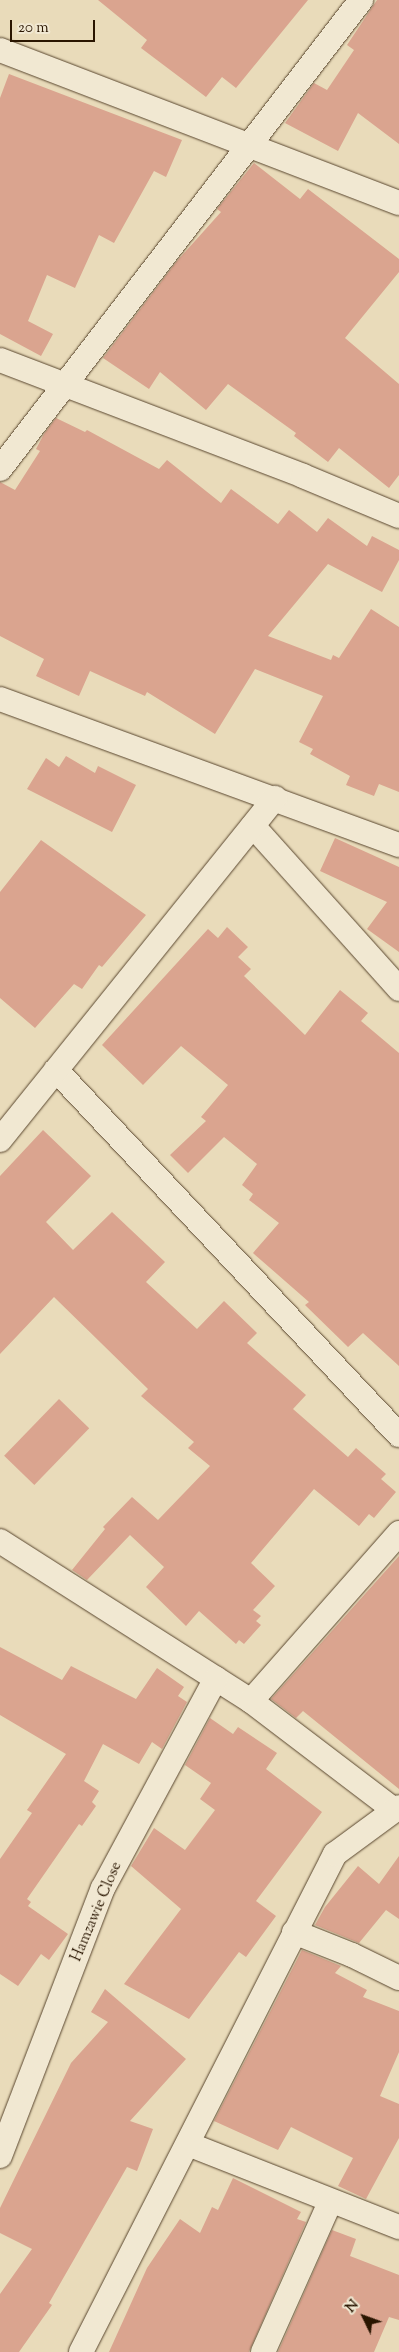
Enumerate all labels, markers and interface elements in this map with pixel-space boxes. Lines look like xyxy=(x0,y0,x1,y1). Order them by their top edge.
scale bar xyxy=(12,10,98,42)
text: 20 m xyxy=(18,18,49,39)
street label: Hamzawie Close xyxy=(68,1860,126,1964)
north arrow xyxy=(339,2292,389,2342)
text: N xyxy=(342,2296,364,2318)

